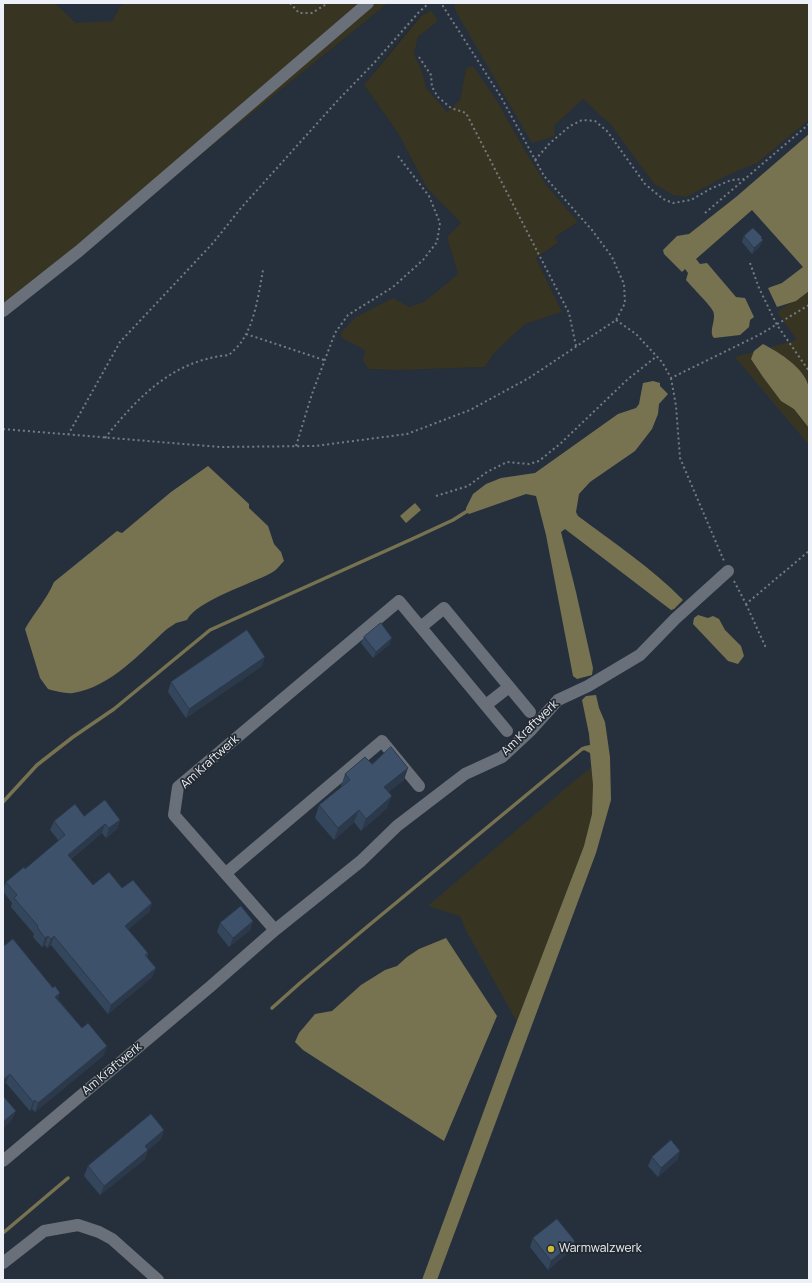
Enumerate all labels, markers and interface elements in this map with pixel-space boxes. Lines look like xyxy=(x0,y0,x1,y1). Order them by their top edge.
street label: Am Kraftwerk xyxy=(499,697,561,759)
street label: Am Kraftwerk xyxy=(178,732,242,792)
street label: Am Kraftwerk xyxy=(79,1040,145,1098)
place label: Warmwalzwerk xyxy=(559,1242,642,1256)
marker: Warmwalzwerk xyxy=(546,1244,556,1254)

